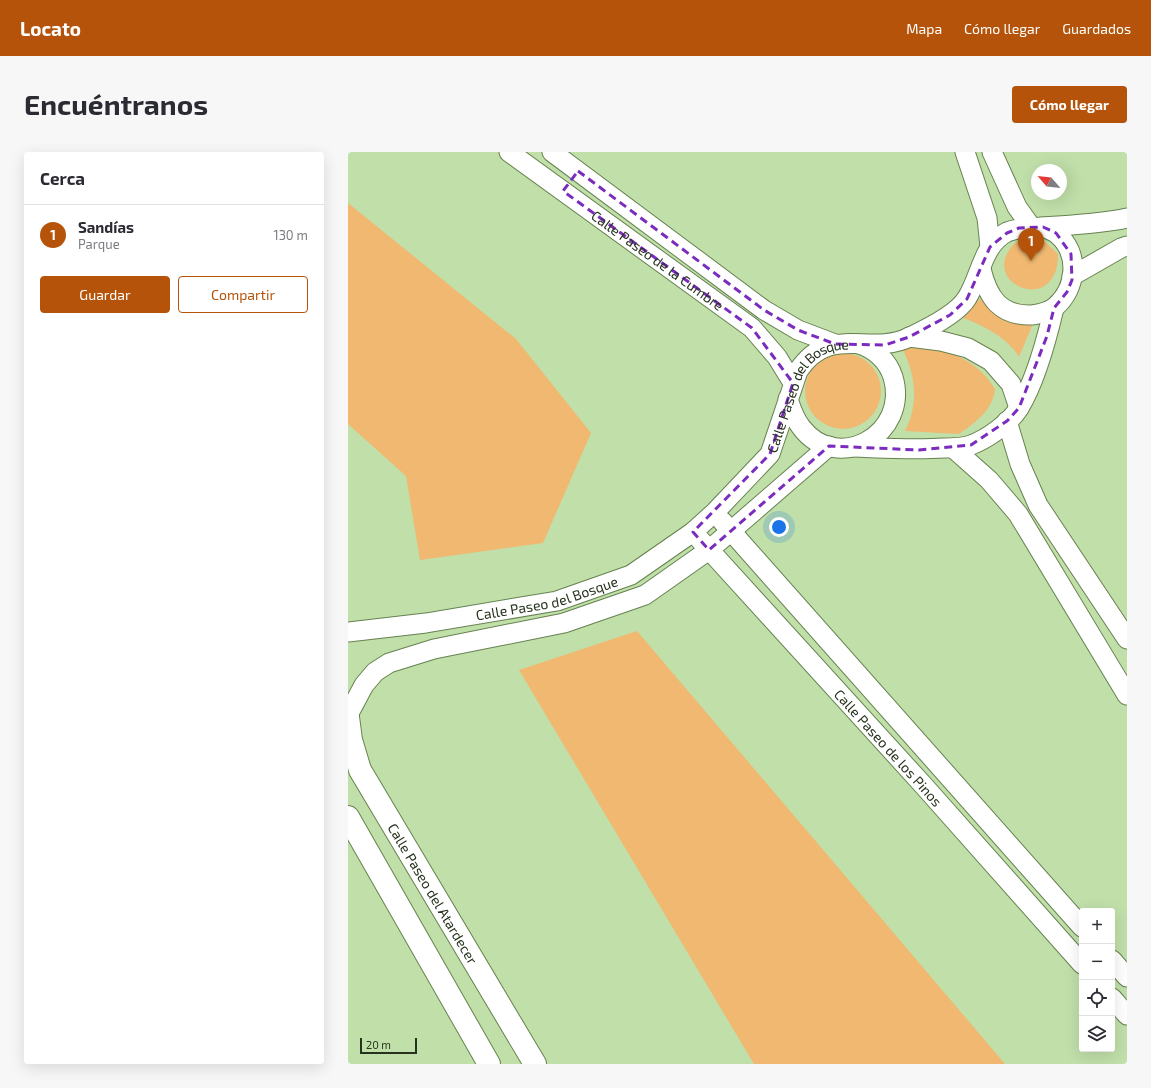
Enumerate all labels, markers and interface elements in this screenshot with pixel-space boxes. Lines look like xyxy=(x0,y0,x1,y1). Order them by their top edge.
text: Locato xyxy=(20,17,81,40)
text: Mapa xyxy=(906,20,942,37)
text: Cómo llegar xyxy=(964,20,1040,37)
text: Guardados xyxy=(1062,20,1131,37)
button: Cómo llegar xyxy=(1012,86,1127,123)
text: Encuéntranos xyxy=(24,87,208,121)
north arrow xyxy=(1031,164,1067,200)
text: Cerca xyxy=(40,168,85,188)
street label: Calle Paseo de la Cumbre xyxy=(589,206,727,313)
text: Sandías xyxy=(78,218,134,236)
text: 1 xyxy=(50,227,56,243)
text: 130 m xyxy=(273,227,308,243)
pin: 1 xyxy=(1018,228,1044,261)
text: Parque xyxy=(78,236,120,252)
button: Guardar xyxy=(40,276,170,313)
button: Compartir xyxy=(178,276,308,313)
street label: Calle Paseo del Bosque xyxy=(763,335,849,455)
your location xyxy=(769,517,789,537)
street label: Calle Paseo del Bosque xyxy=(474,572,620,623)
street label: Calle Paseo de los Pinos xyxy=(831,685,946,809)
street label: Calle Paseo del Atardecer xyxy=(385,820,482,967)
map controls xyxy=(1079,908,1115,1052)
button: + xyxy=(1079,908,1115,944)
button: − xyxy=(1079,944,1115,980)
button: locate xyxy=(1079,980,1115,1016)
button: layers xyxy=(1079,1016,1115,1052)
scale bar xyxy=(360,1036,417,1055)
text: 20 m xyxy=(366,1038,391,1051)

